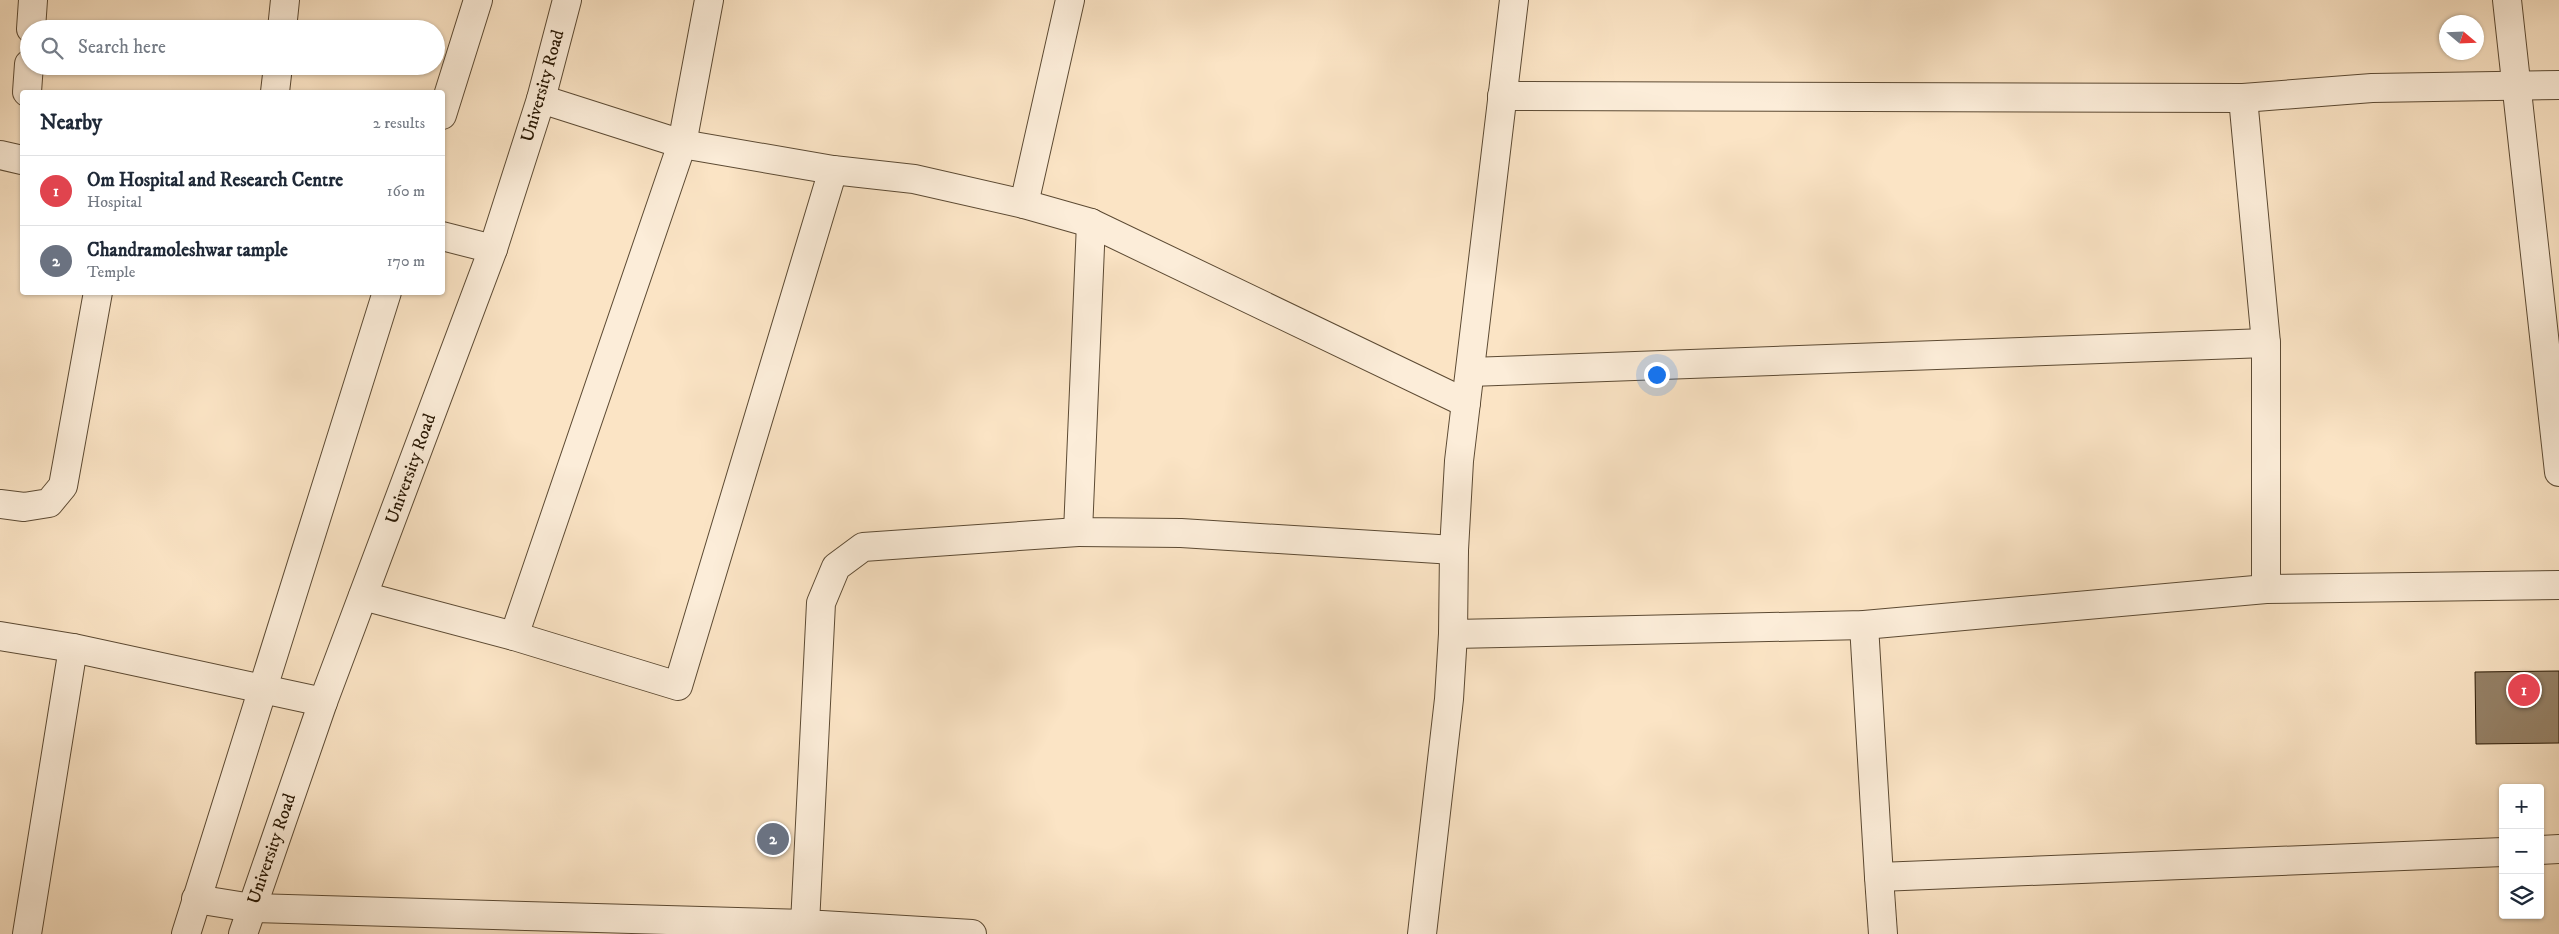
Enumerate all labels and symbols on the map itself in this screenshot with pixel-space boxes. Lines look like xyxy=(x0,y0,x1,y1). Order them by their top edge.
north arrow xyxy=(2439,15,2484,60)
street label: University Road xyxy=(516,27,570,145)
your location xyxy=(1644,362,1670,388)
street label: University Road xyxy=(381,411,441,527)
pin: 1 xyxy=(2508,671,2540,709)
street label: University Road xyxy=(243,791,301,907)
pin: 2 xyxy=(757,820,789,858)

